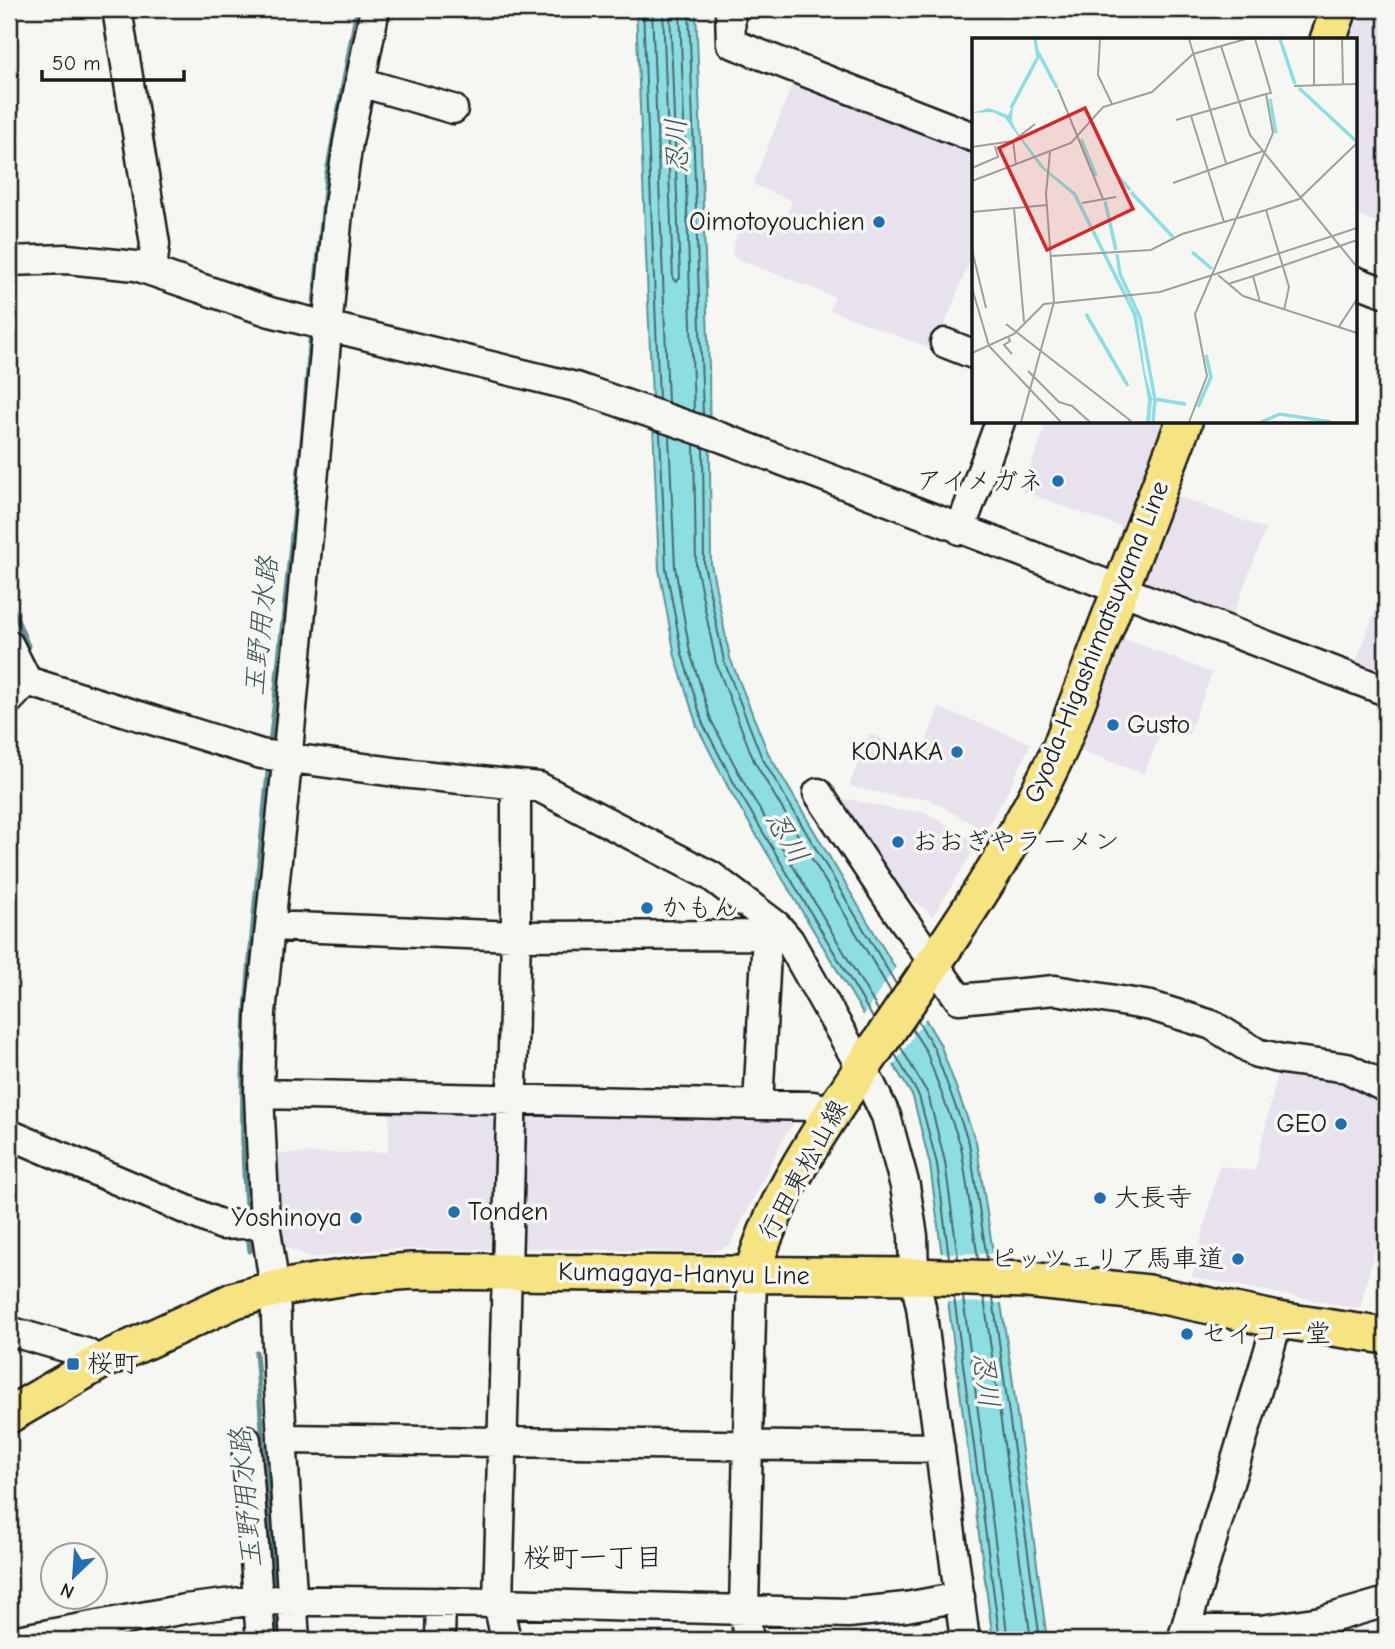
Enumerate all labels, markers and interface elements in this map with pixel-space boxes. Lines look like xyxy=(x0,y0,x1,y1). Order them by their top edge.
scale bar xyxy=(42,38,184,82)
inset map xyxy=(972,38,1356,424)
text: 50 m xyxy=(52,51,101,75)
water label: 忍川 xyxy=(660,117,694,175)
place label: Oimotoyouchien xyxy=(689,207,865,237)
marker: Oimotoyouchien xyxy=(871,214,887,230)
place label: アイメガネ xyxy=(917,466,1044,496)
marker: アイメガネ xyxy=(1050,473,1066,489)
street label: Gyoda-Higashimatsuyama Line xyxy=(1019,477,1175,807)
water label: 玉野用水路 xyxy=(238,553,284,697)
place label: Gusto xyxy=(1127,710,1190,740)
marker: Gusto xyxy=(1105,717,1121,733)
place label: KONAKA xyxy=(851,737,943,767)
marker: KONAKA xyxy=(949,744,965,760)
water label: 忍川 xyxy=(759,805,815,869)
place label: おおぎやラーメン xyxy=(912,827,1120,857)
marker: おおぎやラーメン xyxy=(890,834,906,850)
place label: かもん xyxy=(661,893,739,923)
marker: かもん xyxy=(639,900,655,916)
street label: 行田東松山線 xyxy=(752,1095,854,1245)
place label: GEO xyxy=(1276,1109,1327,1139)
marker: GEO xyxy=(1333,1116,1349,1132)
place label: 大長寺 xyxy=(1114,1183,1192,1213)
marker: 大長寺 xyxy=(1092,1190,1108,1206)
place label: Tonden xyxy=(468,1197,548,1227)
place label: Yoshinoya xyxy=(231,1203,342,1233)
marker: Tonden xyxy=(446,1204,462,1220)
marker: Yoshinoya xyxy=(348,1210,364,1226)
place label: ピッツェリア馬車道 xyxy=(990,1244,1224,1274)
marker: ピッツェリア馬車道 xyxy=(1230,1251,1246,1267)
street label: Kumagaya-Hanyu Line xyxy=(558,1257,810,1291)
place label: セイコー堂 xyxy=(1201,1319,1331,1349)
marker: セイコー堂 xyxy=(1179,1326,1195,1342)
place label: 桜町 xyxy=(87,1349,139,1379)
water label: 忍川 xyxy=(967,1350,1005,1410)
marker: 桜町 xyxy=(65,1356,81,1372)
water label: 玉野用水路 xyxy=(224,1425,268,1569)
north arrow xyxy=(38,1540,108,1610)
district label: 桜町一丁目 xyxy=(523,1542,663,1574)
text: N xyxy=(57,1578,78,1603)

